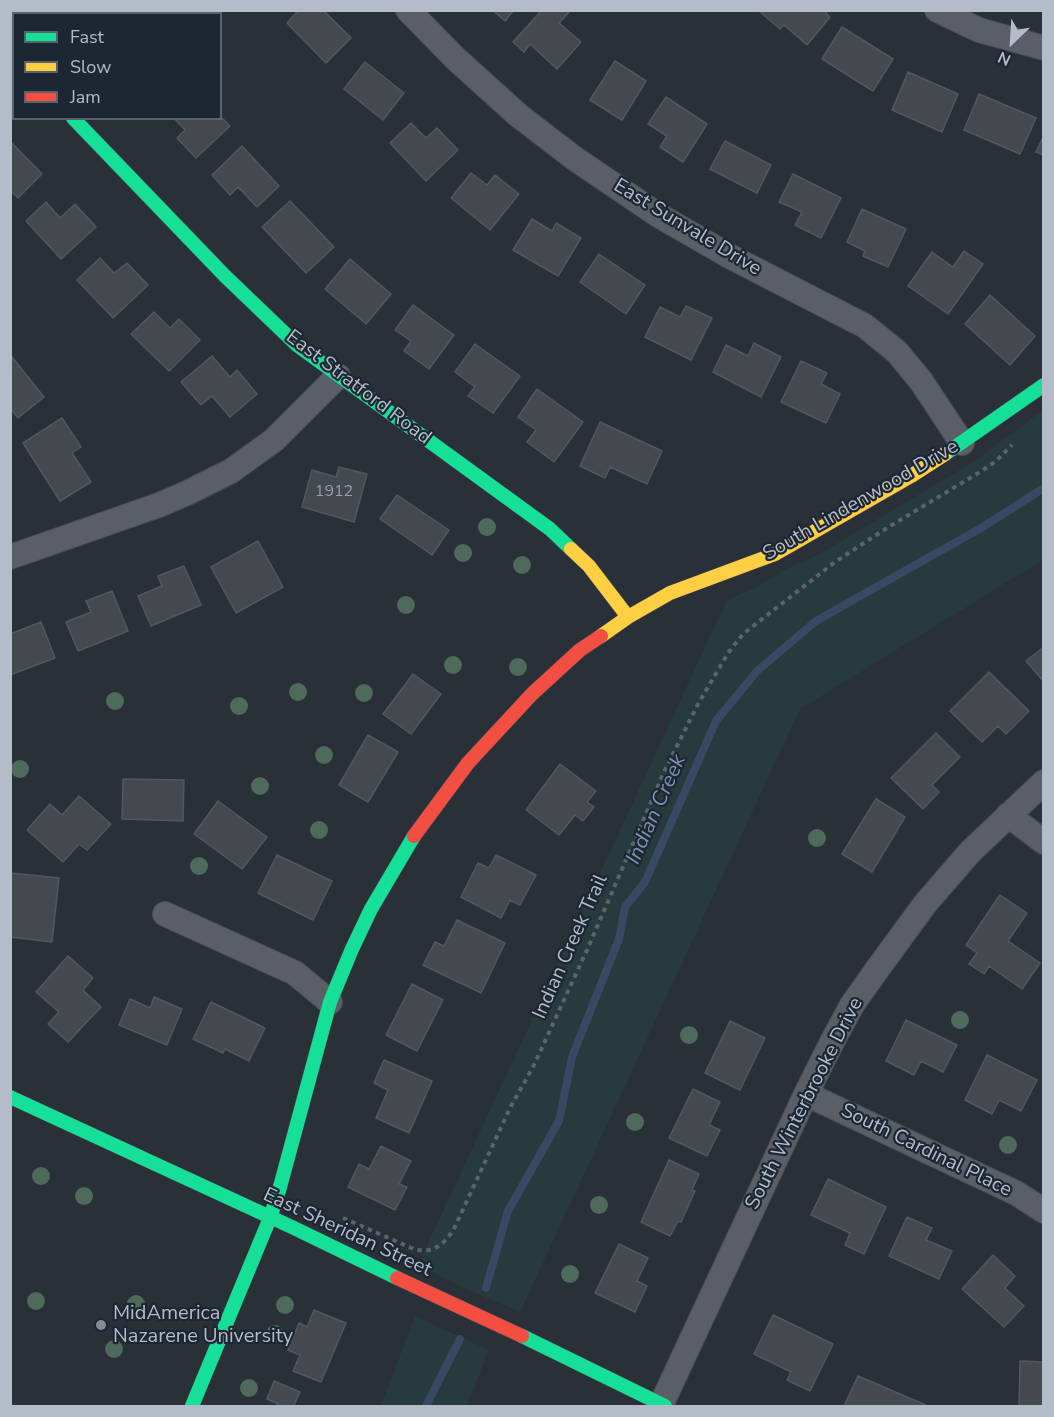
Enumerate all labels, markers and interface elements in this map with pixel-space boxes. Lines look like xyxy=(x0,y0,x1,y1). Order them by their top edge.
legend xyxy=(12,12,222,120)
north arrow xyxy=(982,12,1042,72)
text: Fast xyxy=(70,25,104,49)
text: N xyxy=(994,46,1014,71)
text: Slow xyxy=(70,55,111,79)
text: Jam xyxy=(70,85,101,109)
street label: East Sunvale Drive xyxy=(609,174,765,282)
street label: East Stratford Road xyxy=(281,326,435,450)
street label: South Lindenwood Drive xyxy=(759,435,963,567)
house number: 1912 xyxy=(315,482,353,502)
water label: Indian Creek xyxy=(622,751,692,869)
street label: Indian Creek Trail xyxy=(528,871,614,1023)
street label: South Winterbrooke Drive xyxy=(741,994,869,1214)
street label: South Cardinal Place xyxy=(837,1099,1015,1203)
street label: East Sheridan Street xyxy=(259,1183,435,1283)
place label: MidAmerica Nazarene University xyxy=(113,1302,293,1349)
marker: MidAmerica Nazarene University xyxy=(94,1318,108,1332)

